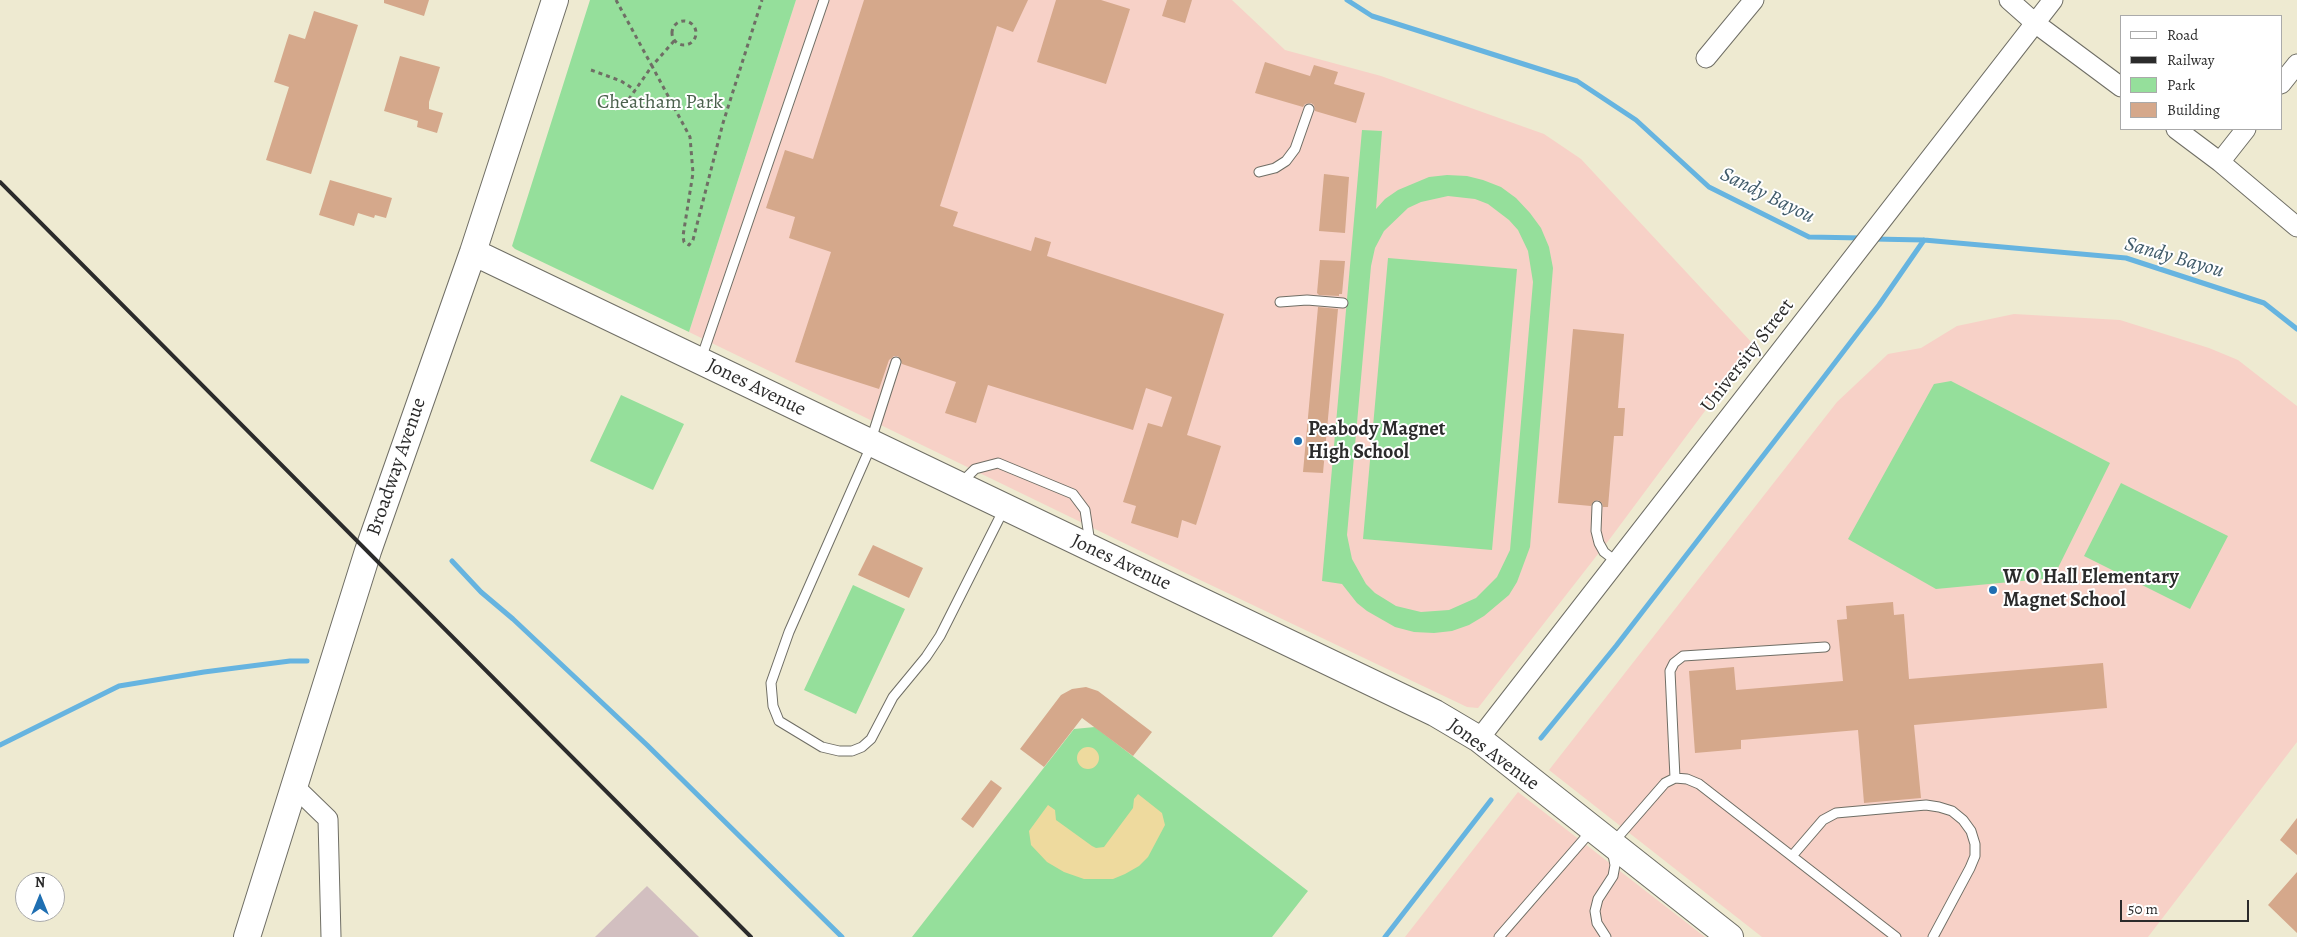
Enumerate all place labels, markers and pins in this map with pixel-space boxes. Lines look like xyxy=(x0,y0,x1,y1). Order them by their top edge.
place label: Peabody Magnet High School xyxy=(1308,418,1445,465)
marker: Peabody Magnet High School xyxy=(1292,435,1304,447)
place label: W O Hall Elementary Magnet School xyxy=(2003,566,2179,613)
marker: W O Hall Elementary Magnet School xyxy=(1987,584,1999,596)

